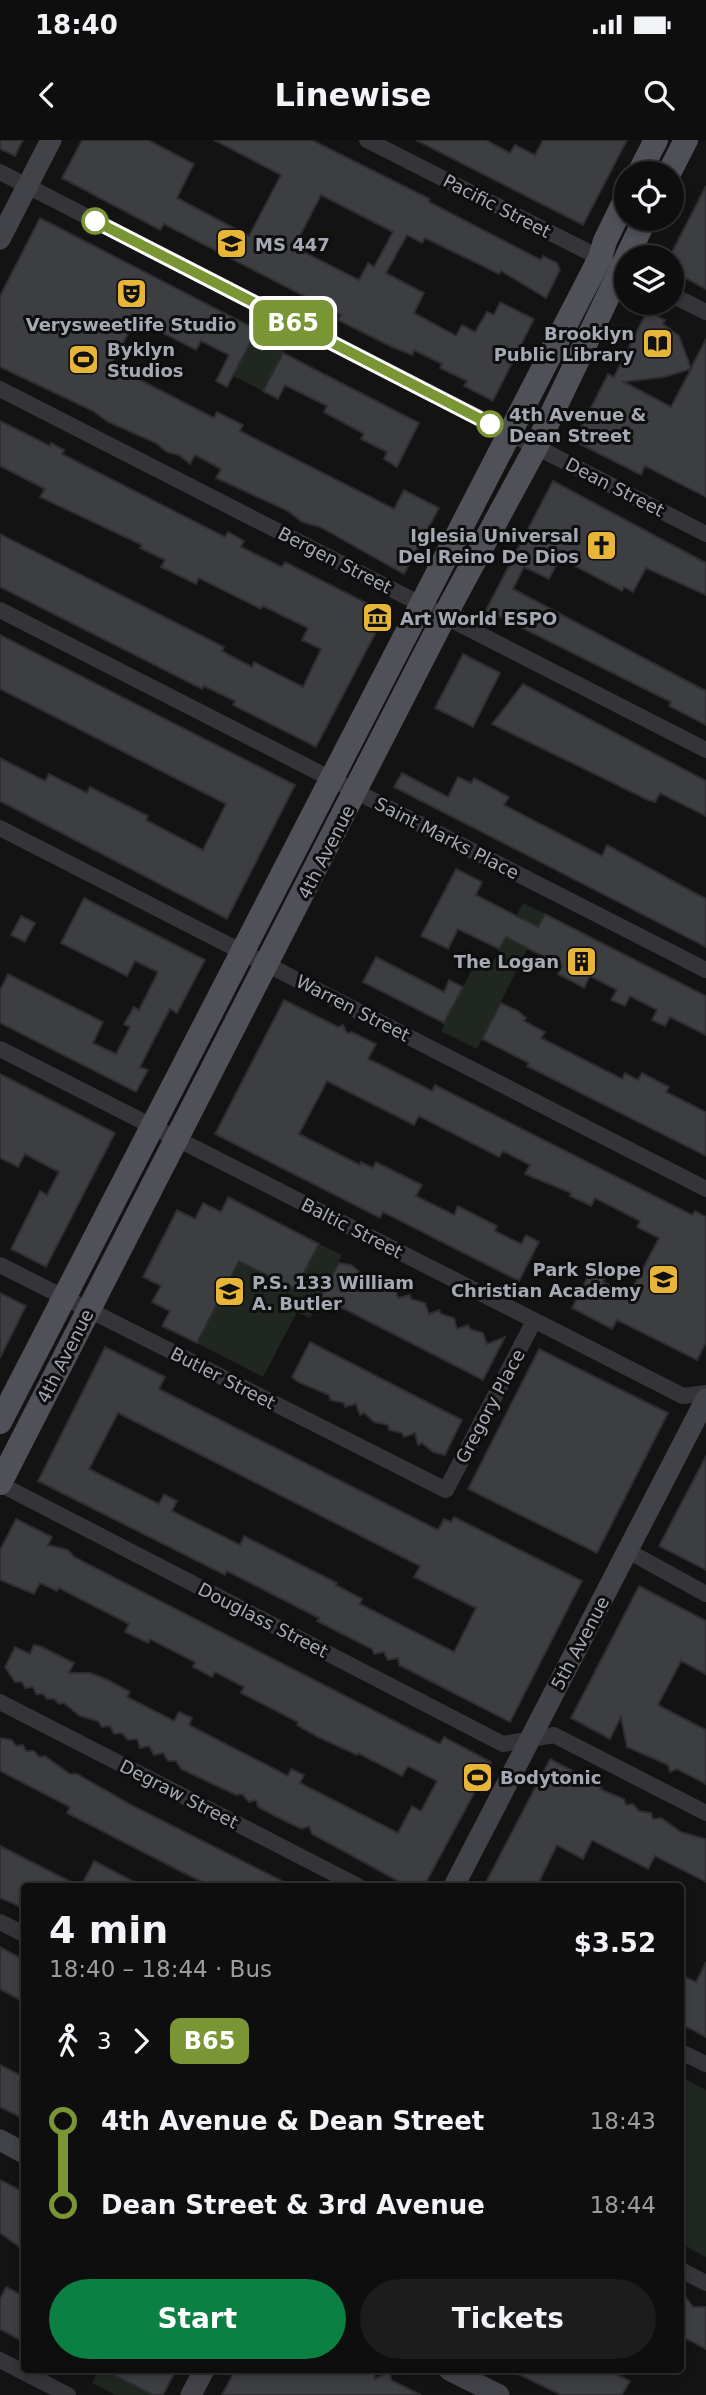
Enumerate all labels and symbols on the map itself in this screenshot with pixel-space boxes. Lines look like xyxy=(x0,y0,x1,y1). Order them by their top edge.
street label: Pacific Street xyxy=(440,170,554,242)
unlabelled marker xyxy=(82,208,108,234)
school or university icon: MS 447 xyxy=(215,227,249,261)
place label: MS 447 xyxy=(255,234,330,255)
theatre icon: Verysweetlife Studio xyxy=(114,277,148,311)
line badge: B65 xyxy=(253,300,333,346)
place label: Verysweetlife Studio xyxy=(26,314,236,335)
place label: Brooklyn Public Library xyxy=(494,323,634,365)
library icon: Brooklyn Public Library xyxy=(640,326,674,360)
place label: Byklyn Studios xyxy=(107,339,184,381)
sports icon: Byklyn Studios xyxy=(67,342,101,376)
place label: 4th Avenue & Dean Street xyxy=(509,404,646,446)
marker: 4th Avenue & Dean Street xyxy=(477,411,503,437)
street label: Dean Street xyxy=(562,453,668,521)
street label: Bergen Street xyxy=(275,522,395,598)
place label: Iglesia Universal Del Reino De Dios xyxy=(398,525,579,567)
church icon: Iglesia Universal Del Reino De Dios xyxy=(585,528,619,562)
museum icon: Art World ESPO xyxy=(360,601,394,635)
place label: Art World ESPO xyxy=(400,608,557,629)
street label: Saint Marks Place xyxy=(371,793,523,883)
street label: 4th Avenue xyxy=(293,802,359,902)
building icon: The Logan xyxy=(565,944,599,978)
place label: The Logan xyxy=(454,951,559,972)
street label: Warren Street xyxy=(293,970,413,1046)
street label: Baltic Street xyxy=(298,1194,406,1262)
place label: Park Slope Christian Academy xyxy=(451,1259,641,1301)
school or university icon: Park Slope Christian Academy xyxy=(647,1262,681,1296)
place label: P.S. 133 William A. Butler xyxy=(252,1272,414,1314)
school or university icon: P.S. 133 William A. Butler xyxy=(212,1275,246,1309)
street label: 4th Avenue xyxy=(32,1306,98,1406)
street label: Butler Street xyxy=(167,1343,279,1413)
street label: Gregory Place xyxy=(451,1345,529,1467)
street label: Douglass Street xyxy=(195,1578,331,1662)
street label: 5th Avenue xyxy=(547,1593,613,1693)
street label: Degraw Street xyxy=(116,1755,242,1833)
sports icon: Bodytonic xyxy=(460,1760,494,1794)
place label: Bodytonic xyxy=(500,1767,601,1788)

